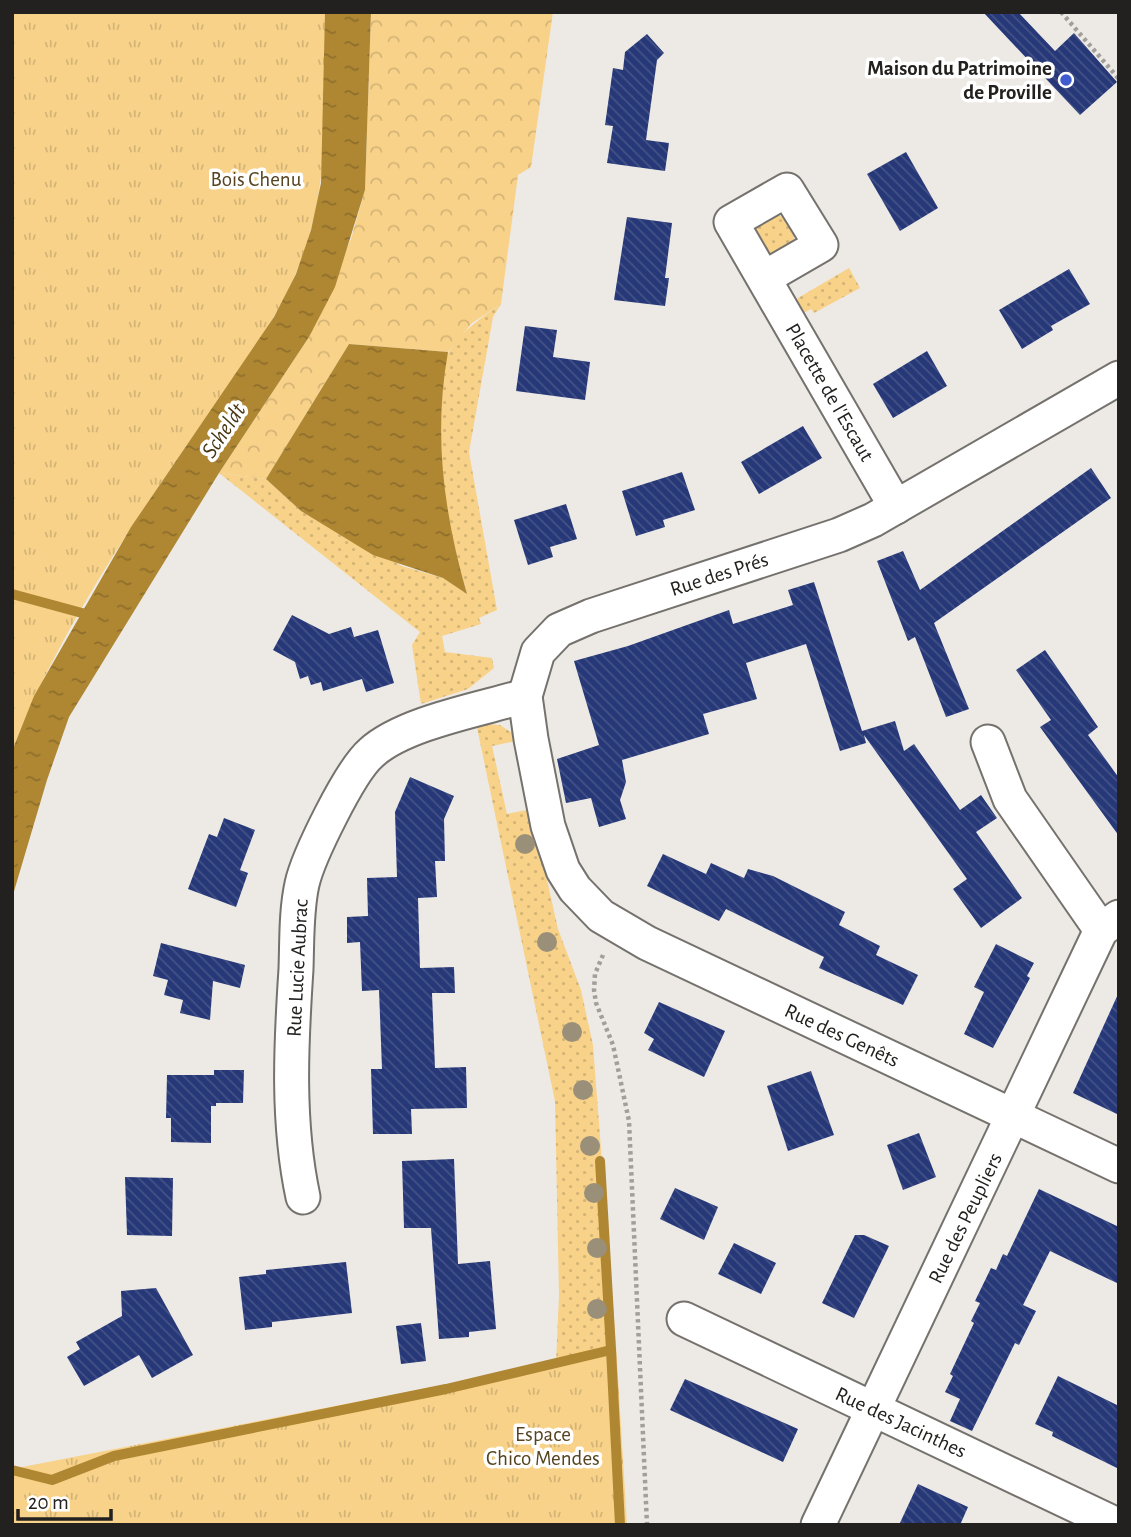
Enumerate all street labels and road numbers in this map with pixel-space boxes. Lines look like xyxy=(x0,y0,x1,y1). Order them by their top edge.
street label: Placette de l'Escaut xyxy=(782,320,878,465)
street label: Rue des Prés xyxy=(668,549,771,600)
street label: Rue Lucie Aubrac xyxy=(283,899,312,1038)
street label: Rue des Genêts xyxy=(781,1000,902,1071)
street label: Rue des Peupliers xyxy=(925,1150,1006,1287)
street label: Rue des Jacinthes xyxy=(832,1383,969,1462)

